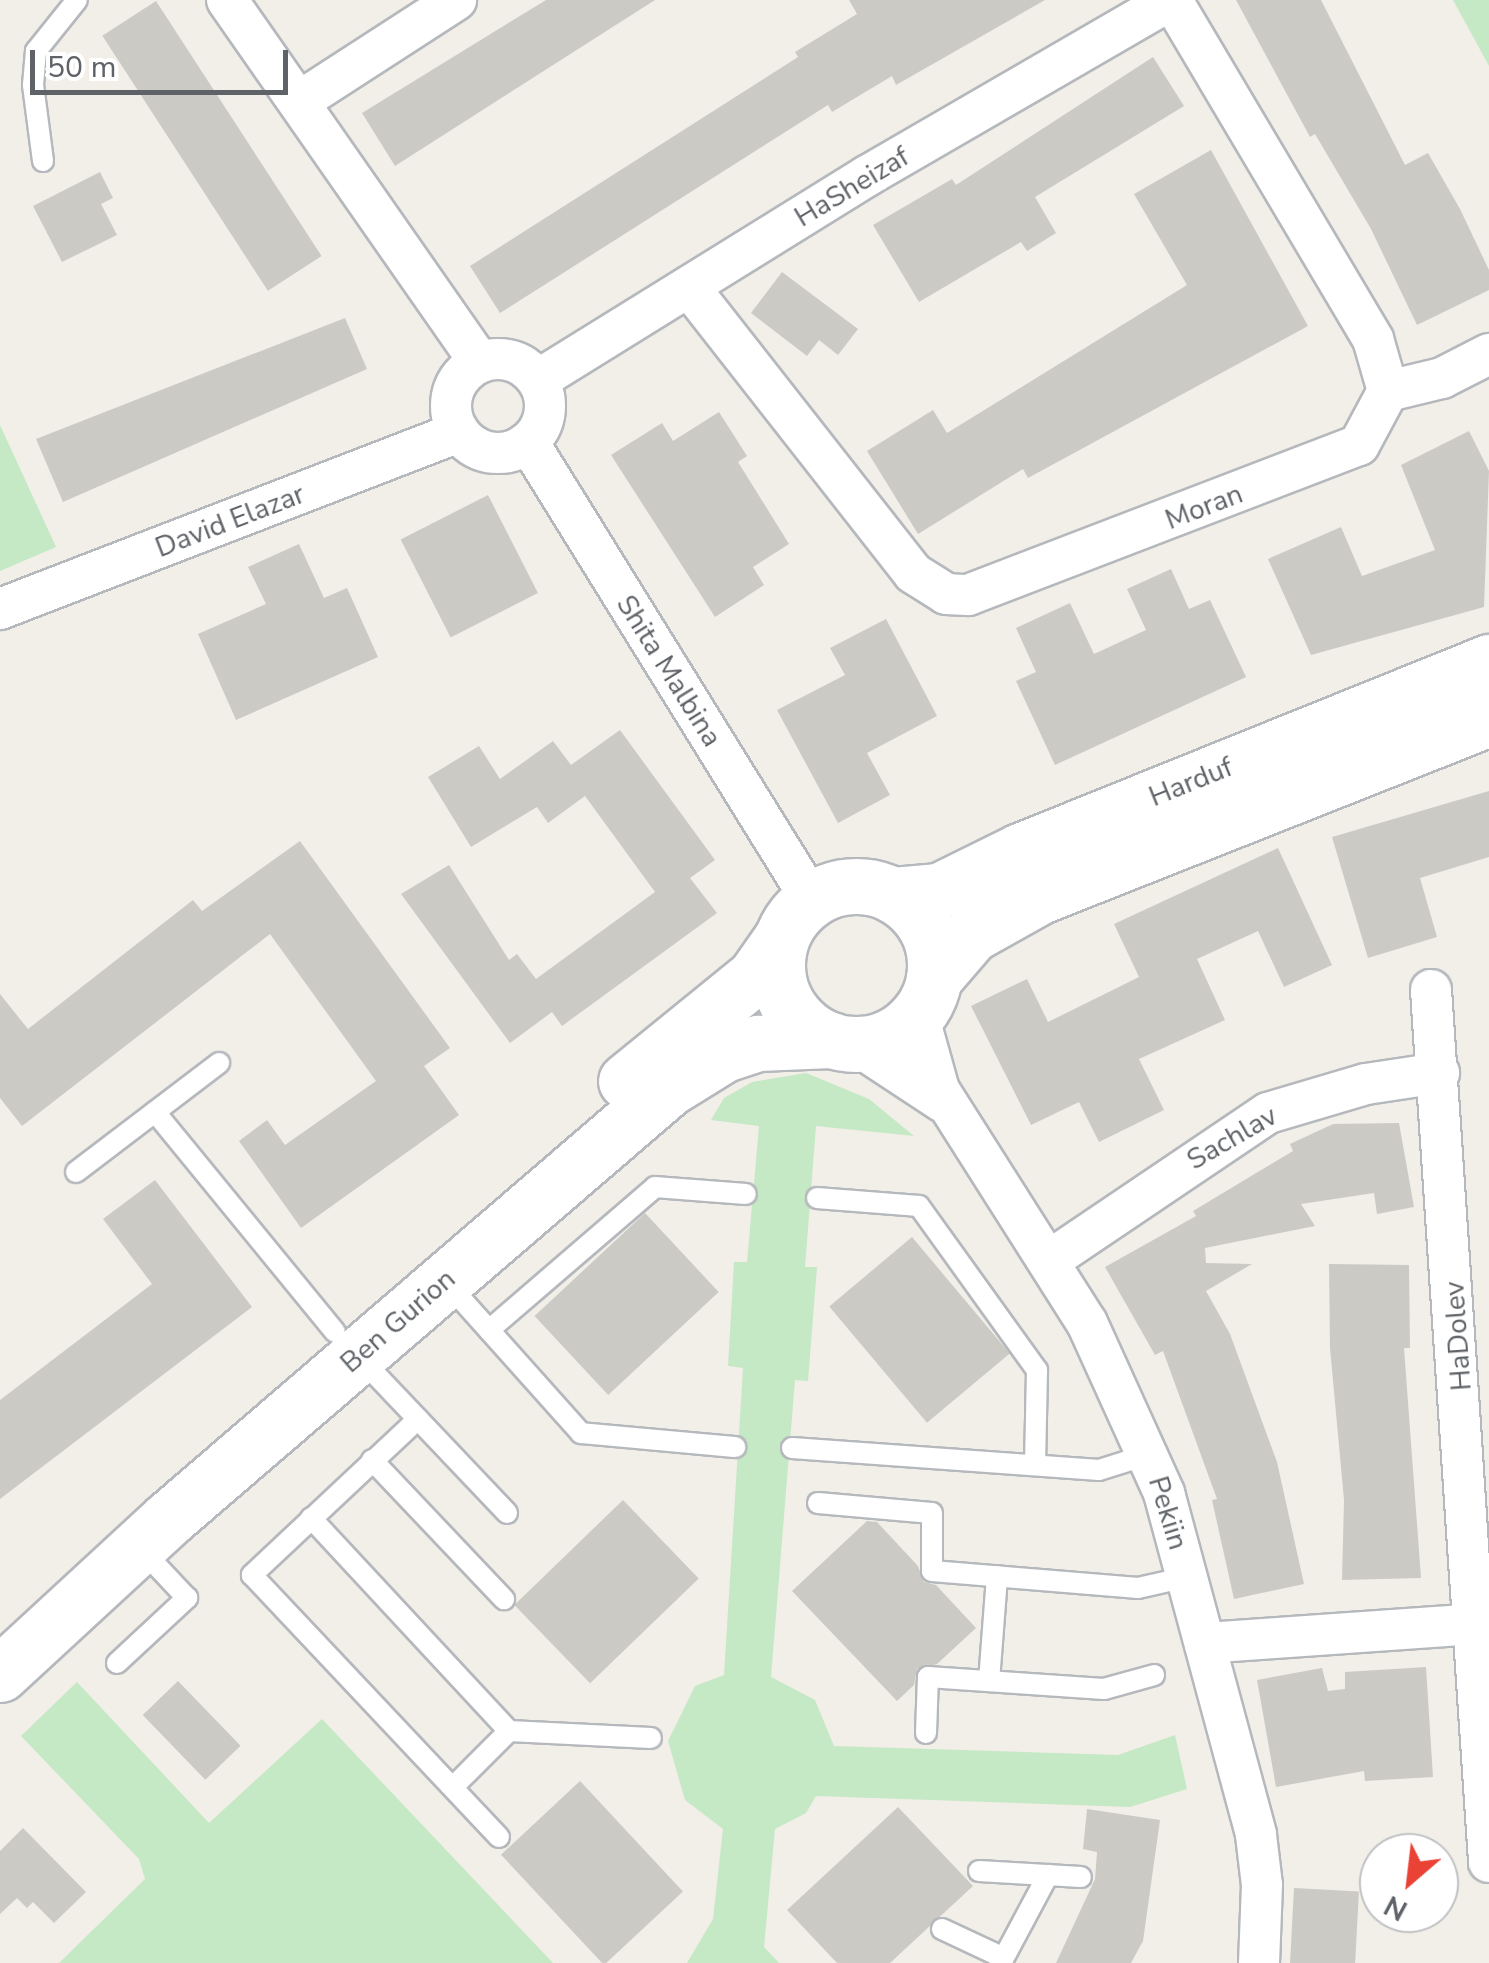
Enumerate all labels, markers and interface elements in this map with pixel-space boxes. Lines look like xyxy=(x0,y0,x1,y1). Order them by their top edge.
scale bar xyxy=(35,30,292,92)
text: 50 m xyxy=(47,47,116,88)
street label: HaSheizaf xyxy=(789,140,915,234)
street label: David Elazar xyxy=(151,477,309,565)
street label: Moran xyxy=(1161,477,1247,537)
street label: Shita Malbina xyxy=(609,589,729,753)
street label: Harduf xyxy=(1144,750,1238,814)
street label: Sachlav xyxy=(1181,1099,1283,1177)
street label: Ben Gurion xyxy=(334,1262,462,1380)
street label: HaDolev xyxy=(1437,1280,1479,1392)
street label: Pekiin xyxy=(1141,1472,1195,1554)
north arrow xyxy=(1359,1833,1459,1933)
text: N xyxy=(1378,1886,1414,1929)

